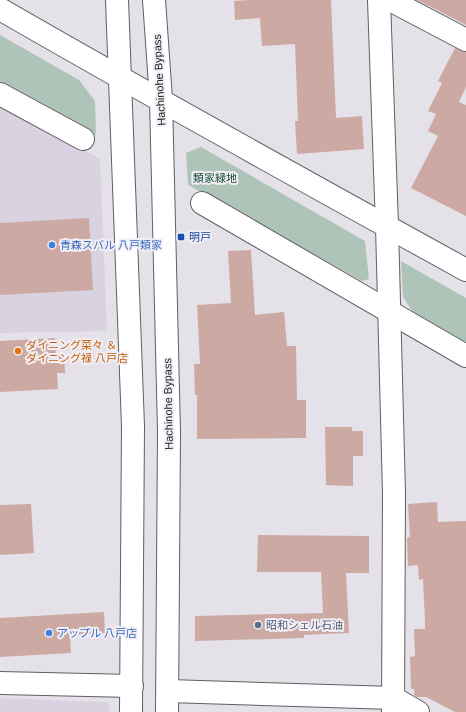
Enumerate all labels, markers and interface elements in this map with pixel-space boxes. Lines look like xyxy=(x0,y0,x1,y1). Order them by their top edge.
street label: Hachinohe Bypass xyxy=(151,33,167,126)
park label: 類家緑地 xyxy=(193,172,237,184)
place label: 明戸 xyxy=(189,231,211,243)
marker: 明戸 xyxy=(176,232,186,242)
place label: 青森スバル 八戸類家 xyxy=(60,239,162,251)
marker: 青森スバル 八戸類家 xyxy=(47,240,57,250)
place label: ダイニング菜々 ＆ ダイニング禄 八戸店 xyxy=(26,339,128,364)
marker: ダイニング菜々 ＆ ダイニング禄 八戸店 xyxy=(13,346,23,356)
street label: Hachinohe Bypass xyxy=(161,358,175,450)
place label: 昭和シェル石油 xyxy=(266,619,343,631)
marker: 昭和シェル石油 xyxy=(253,620,263,630)
place label: アップル 八戸店 xyxy=(57,627,137,639)
marker: アップル 八戸店 xyxy=(44,628,54,638)

